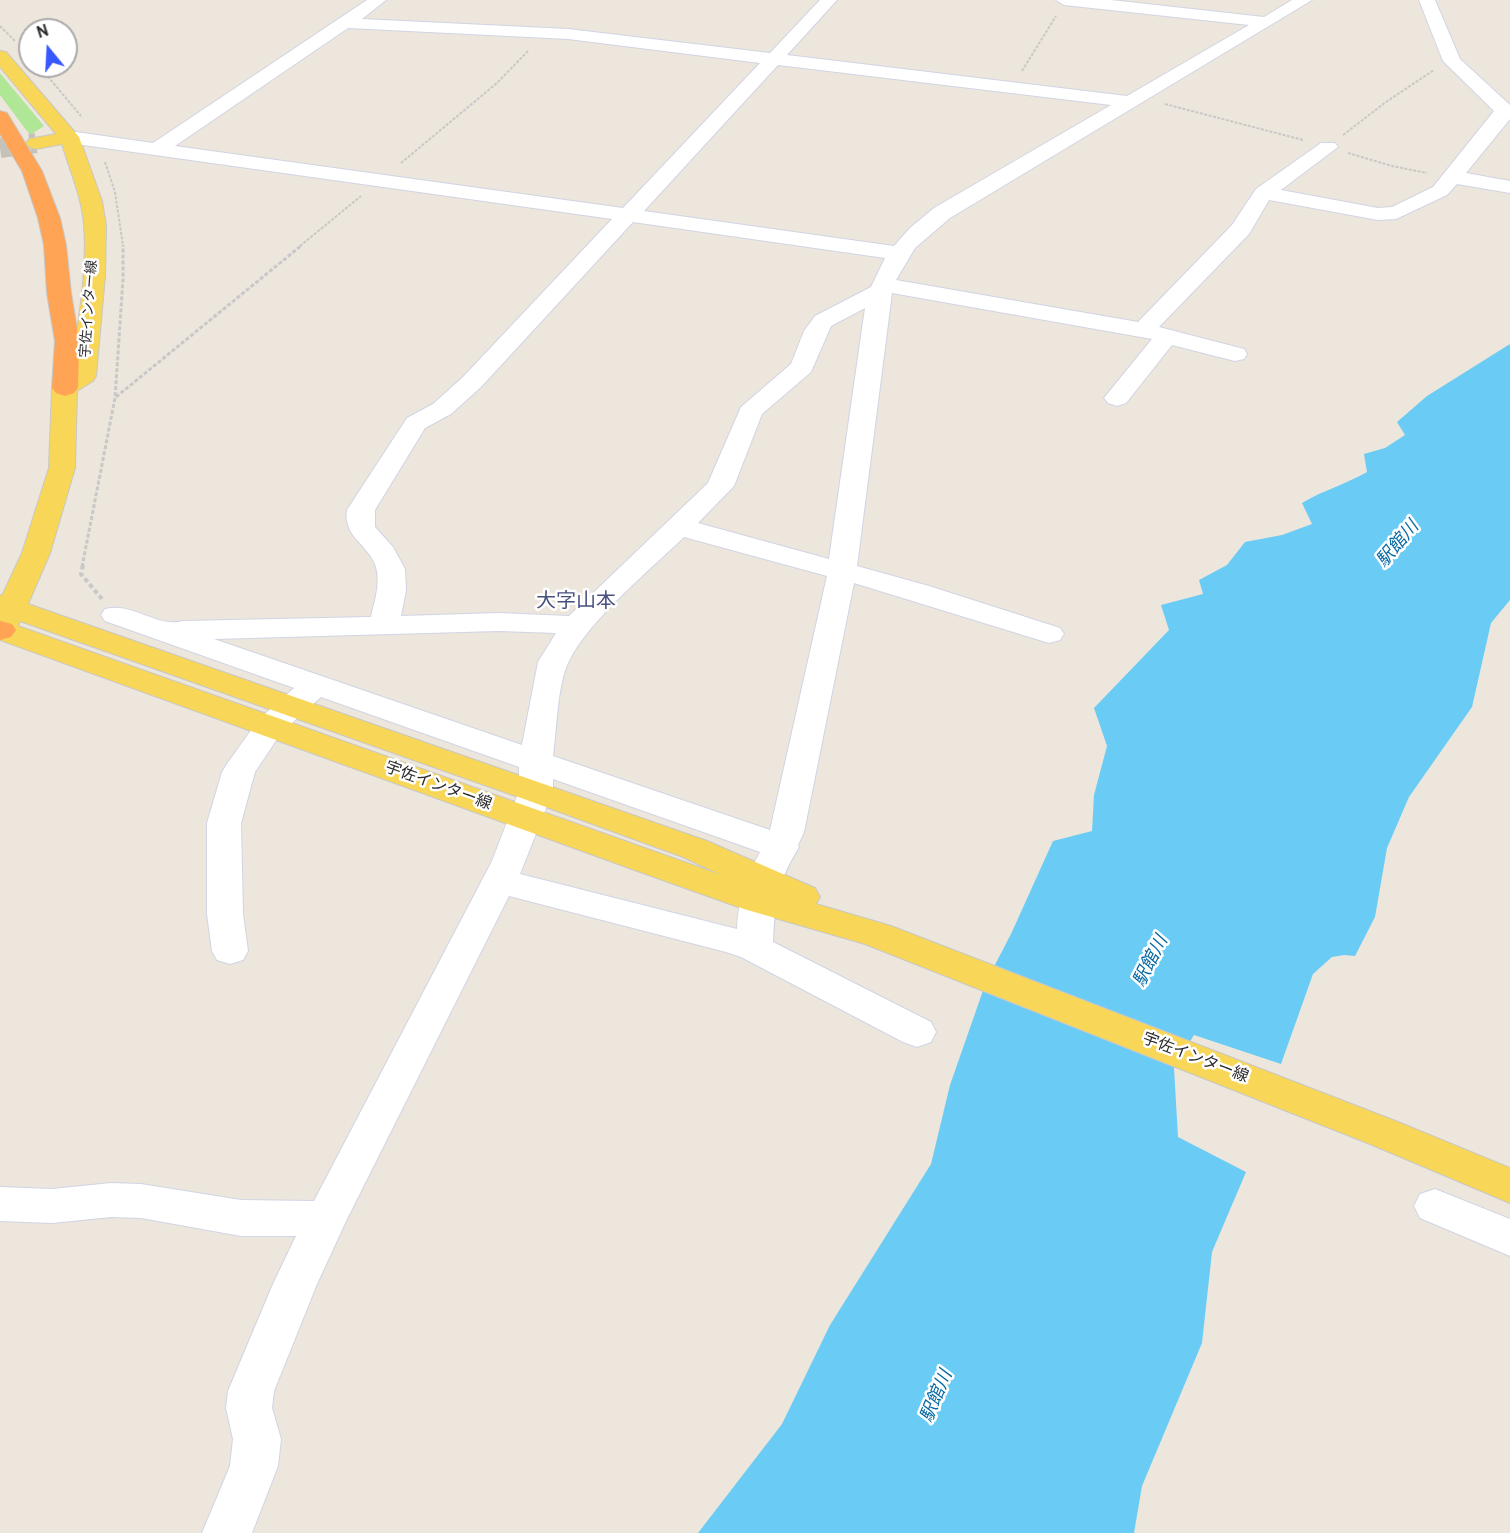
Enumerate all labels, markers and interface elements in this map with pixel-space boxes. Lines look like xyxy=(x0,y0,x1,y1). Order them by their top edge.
north arrow xyxy=(18,18,78,78)
text: N xyxy=(34,21,52,44)
street label: 宇佐インター線 xyxy=(78,260,102,358)
water label: 駅館川 xyxy=(1373,517,1425,573)
district label: 大字山本 xyxy=(536,591,616,615)
street label: 宇佐インター線 xyxy=(382,759,494,815)
water label: 駅館川 xyxy=(1130,933,1174,991)
street label: 宇佐インター線 xyxy=(1139,1030,1251,1088)
water label: 駅館川 xyxy=(918,1368,958,1426)

